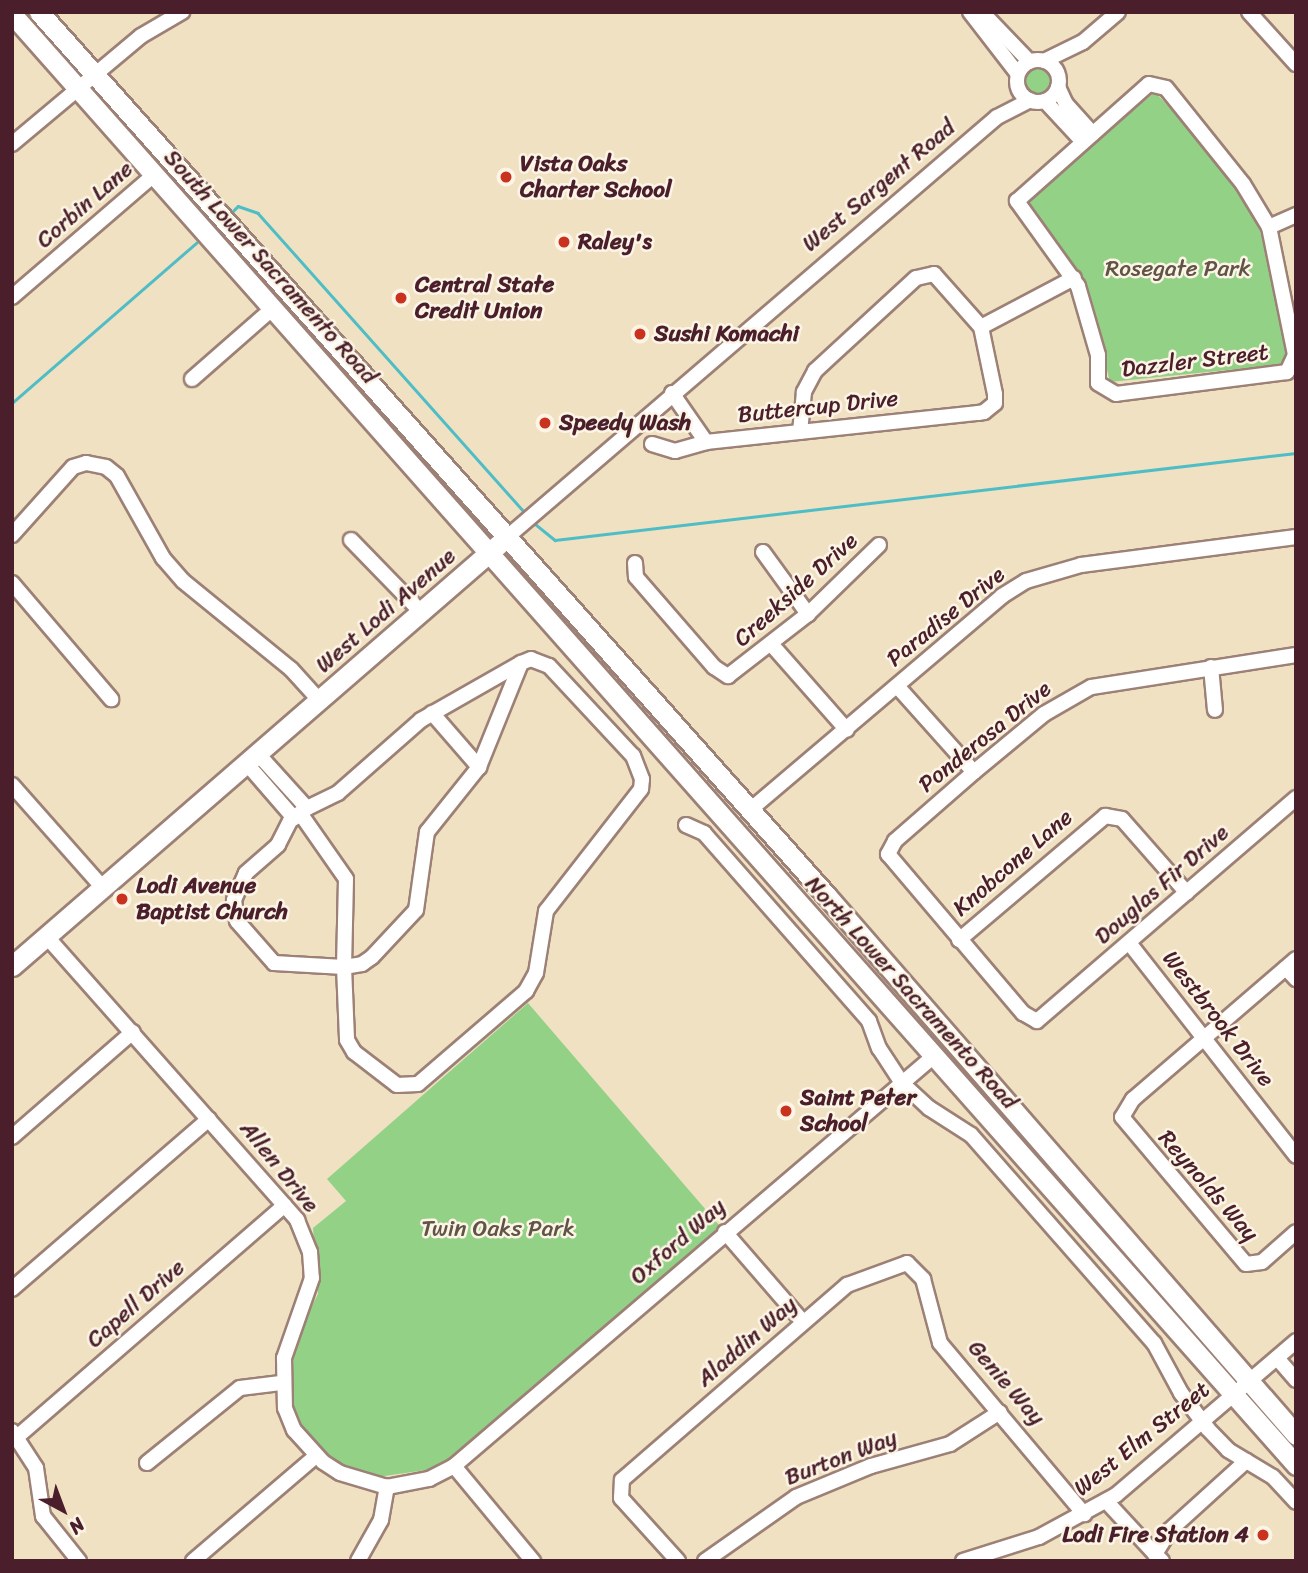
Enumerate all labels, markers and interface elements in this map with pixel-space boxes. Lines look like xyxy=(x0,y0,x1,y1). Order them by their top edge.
street label: West Sargent Road xyxy=(796,113,962,259)
street label: South Lower Sacramento Road xyxy=(157,143,383,391)
place label: Vista Oaks Charter School xyxy=(520,150,672,204)
street label: Corbin Lane xyxy=(31,156,139,254)
marker: Vista Oaks Charter School xyxy=(498,169,514,185)
place label: Raley's xyxy=(578,228,652,256)
marker: Raley's xyxy=(556,234,572,250)
park label: Rosegate Park xyxy=(1105,255,1251,283)
place label: Central State Credit Union xyxy=(415,271,555,325)
marker: Central State Credit Union xyxy=(393,290,409,306)
place label: Sushi Komachi xyxy=(654,320,800,348)
marker: Sushi Komachi xyxy=(632,326,648,342)
street label: Dazzler Street xyxy=(1120,338,1270,384)
street label: Buttercup Drive xyxy=(736,385,900,429)
place label: Speedy Wash xyxy=(559,409,691,437)
marker: Speedy Wash xyxy=(537,415,553,431)
street label: Creekside Drive xyxy=(728,527,864,653)
street label: West Lodi Avenue xyxy=(310,543,462,679)
street label: Paradise Drive xyxy=(881,561,1011,673)
street label: Ponderosa Drive xyxy=(913,675,1057,799)
street label: Knobcone Lane xyxy=(948,804,1078,922)
street label: Douglas Fir Drive xyxy=(1089,819,1235,951)
street label: North Lower Sacramento Road xyxy=(798,870,1024,1116)
place label: Lodi Avenue Baptist Church xyxy=(136,872,288,926)
marker: Lodi Avenue Baptist Church xyxy=(114,891,130,907)
street label: Westbrook Drive xyxy=(1156,945,1280,1093)
place label: Saint Peter School xyxy=(800,1084,918,1138)
marker: Saint Peter School xyxy=(778,1103,794,1119)
street label: Allen Drive xyxy=(233,1115,325,1219)
street label: Reynolds Way xyxy=(1152,1125,1264,1247)
street label: Oxford Way xyxy=(625,1193,731,1291)
park label: Twin Oaks Park xyxy=(421,1215,575,1243)
street label: Capell Drive xyxy=(81,1254,191,1354)
street label: Aladdin Way xyxy=(691,1291,803,1393)
street label: Genie Way xyxy=(962,1335,1050,1431)
street label: West Elm Street xyxy=(1069,1376,1215,1502)
street label: Burton Way xyxy=(781,1424,901,1492)
north arrow xyxy=(28,1475,98,1545)
text: N xyxy=(61,1509,93,1543)
place label: Lodi Fire Station 4 xyxy=(1059,1521,1249,1549)
marker: Lodi Fire Station 4 xyxy=(1255,1527,1271,1543)

